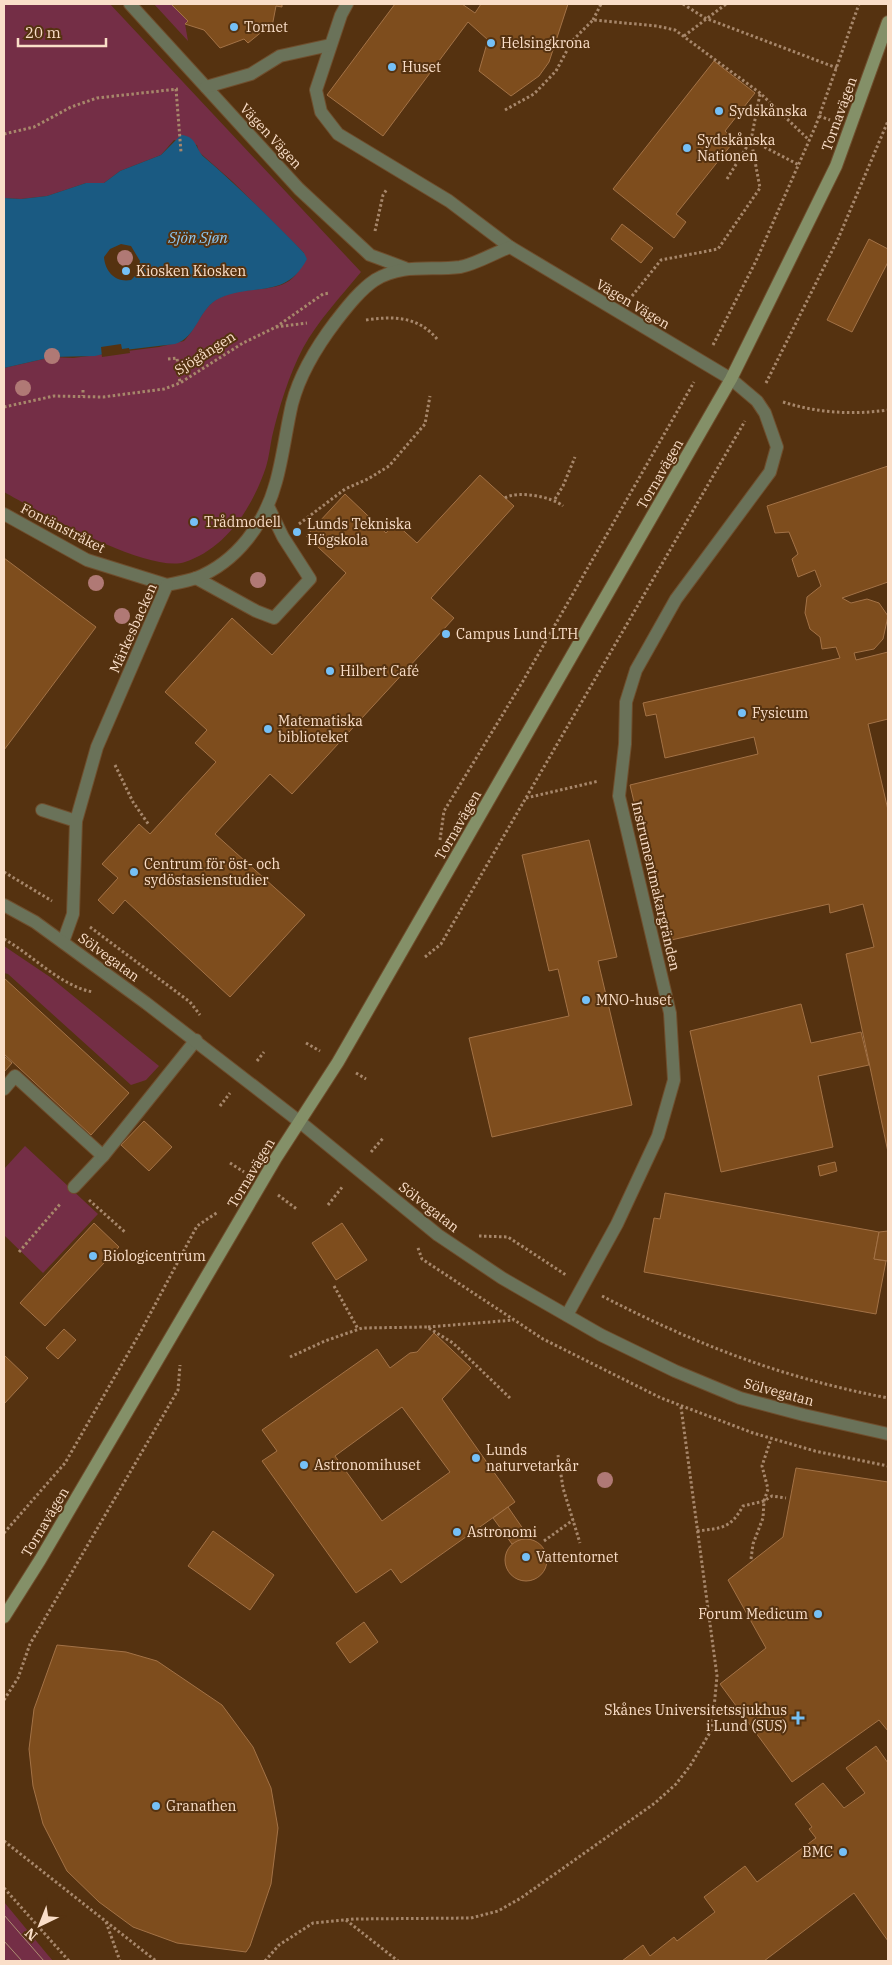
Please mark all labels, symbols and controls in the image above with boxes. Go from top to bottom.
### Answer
scale bar [18,15,105,47]
place label: Tornet [244,18,288,36]
marker: Tornet [228,21,240,33]
text: 20 m [25,23,61,42]
place label: Helsingkrona [501,34,591,52]
marker: Helsingkrona [485,37,497,49]
place label: Huset [402,58,441,76]
marker: Huset [386,61,398,73]
street label: Tornavägen [817,74,861,154]
street label: Vägen Vägen [236,99,306,173]
place label: Sydskånska [729,102,808,120]
marker: Sydskånska [713,105,725,117]
place label: Sydskånska Nationen [697,131,776,165]
marker: Sydskånska Nationen [681,142,693,154]
water label: Sjön Sjøn [167,228,228,247]
place label: Kiosken Kiosken [136,262,246,280]
marker: Kiosken Kiosken [120,265,132,277]
street label: Vägen Vägen [593,275,673,333]
street label: Sjögången [171,327,239,379]
street label: Tornavägen [633,436,687,512]
street label: Fontänstråket [18,499,108,557]
place label: Trådmodell [204,513,281,531]
place label: Lunds Tekniska Högskola [307,515,412,549]
marker: Trådmodell [188,516,200,528]
marker: Lunds Tekniska Högskola [291,526,303,538]
street label: Märkesbacken [105,580,161,676]
place label: Campus Lund LTH [456,625,578,643]
marker: Campus Lund LTH [440,628,452,640]
place label: Hilbert Café [340,662,419,680]
marker: Hilbert Café [324,665,336,677]
place label: Fysicum [752,704,808,722]
marker: Fysicum [736,707,748,719]
place label: Matematiska biblioteket [278,712,363,746]
marker: Matematiska biblioteket [262,723,274,735]
street label: Tornavägen [431,787,485,863]
street label: Instrumentmakargränden [628,799,684,973]
place label: Centrum för öst- och sydöstasienstudier [144,855,280,889]
marker: Centrum för öst- och sydöstasienstudier [128,866,140,878]
street label: Sölvegatan [75,929,143,985]
place label: MNO-huset [596,991,672,1009]
marker: MNO-huset [580,994,592,1006]
street label: Tornavägen [223,1135,279,1211]
street label: Sölvegatan [395,1178,463,1236]
place label: Biologicentrum [103,1247,206,1265]
marker: Biologicentrum [87,1250,99,1262]
street label: Sölvegatan [742,1374,816,1410]
place label: Lunds naturvetarkår [486,1441,579,1475]
marker: Lunds naturvetarkår [470,1452,482,1464]
place label: Astronomihuset [314,1456,421,1474]
marker: Astronomihuset [298,1459,310,1471]
street label: Tornavägen [17,1484,73,1560]
place label: Astronomi [467,1523,537,1541]
marker: Astronomi [451,1526,463,1538]
place label: Vattentornet [536,1548,619,1566]
marker: Vattentornet [520,1551,532,1563]
place label: Forum Medicum [698,1605,808,1623]
marker: Forum Medicum [812,1608,824,1620]
place label: Skånes Universitetssjukhus i Lund (SUS) [604,1701,787,1735]
marker: Skånes Universitetssjukhus i Lund (SUS) [791,1711,805,1725]
place label: Granathen [166,1797,237,1815]
marker: Granathen [150,1800,162,1812]
place label: BMC [802,1843,833,1861]
marker: BMC [837,1846,849,1858]
north arrow [15,1900,65,1950]
text: N [21,1924,41,1945]

